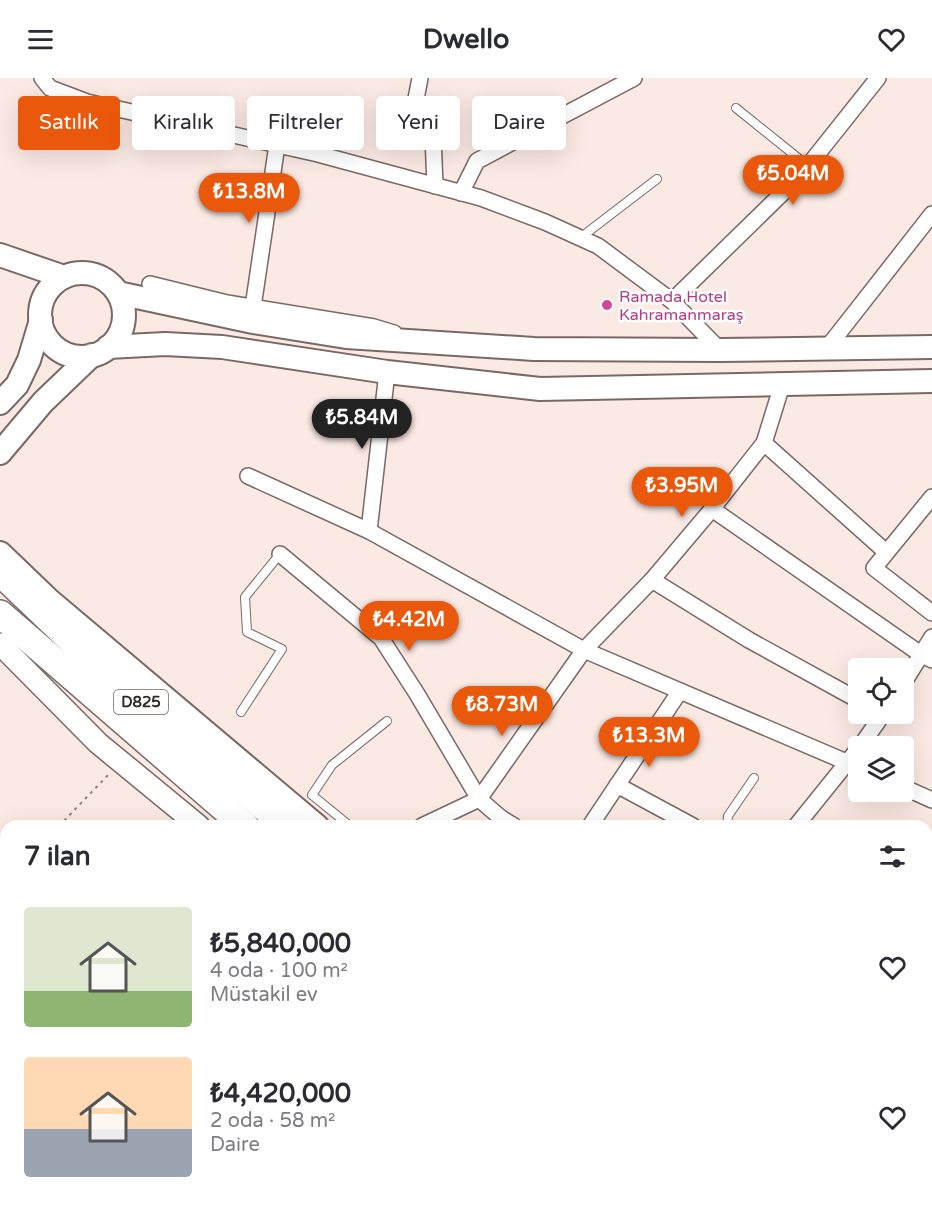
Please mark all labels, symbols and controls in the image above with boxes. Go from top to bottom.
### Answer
icon: menu [24,23,57,56]
text: Dwello [423,23,509,56]
icon: heart [875,23,908,56]
chip: Satılık [18,96,120,150]
chip: Kiralık [132,96,235,150]
chip: Filtreler [247,96,364,150]
chip: Yeni [376,96,460,150]
chip: Daire [472,96,566,150]
pin: ₺5.04M [744,155,842,206]
text: ₺5.04M [757,162,829,186]
pin: ₺13.8M [200,173,298,224]
text: ₺13.8M [213,180,285,204]
place label: Ramada Hotel Kahramanmaraş [619,287,743,325]
marker: Ramada Hotel Kahramanmaraş [600,298,614,312]
pin: ₺5.84M [313,399,411,450]
text: ₺5.84M [326,406,398,430]
pin: ₺3.95M [633,467,731,518]
text: ₺3.95M [646,474,718,498]
pin: ₺4.42M [360,601,458,652]
text: ₺4.42M [373,608,445,632]
map controls [848,658,914,802]
button: locate [848,658,914,724]
pin: ₺8.73M [453,686,551,737]
road number: D825 [114,690,168,714]
text: ₺8.73M [466,693,538,717]
pin: ₺13.3M [600,717,698,768]
text: ₺13.3M [613,724,685,748]
button: layers [848,736,914,802]
icon: filters [876,840,909,873]
text: 7 ilan [24,841,90,872]
text: ₺5,840,000 [210,928,351,959]
icon: home [72,931,144,1003]
icon: heart [876,951,909,984]
text: 4 oda · 100 m² [210,959,348,983]
text: Müstakil ev [210,983,318,1007]
text: ₺4,420,000 [210,1078,351,1109]
icon: home [72,1081,144,1153]
icon: heart [876,1101,909,1134]
text: 2 oda · 58 m² [210,1109,335,1133]
text: Daire [210,1133,260,1157]

